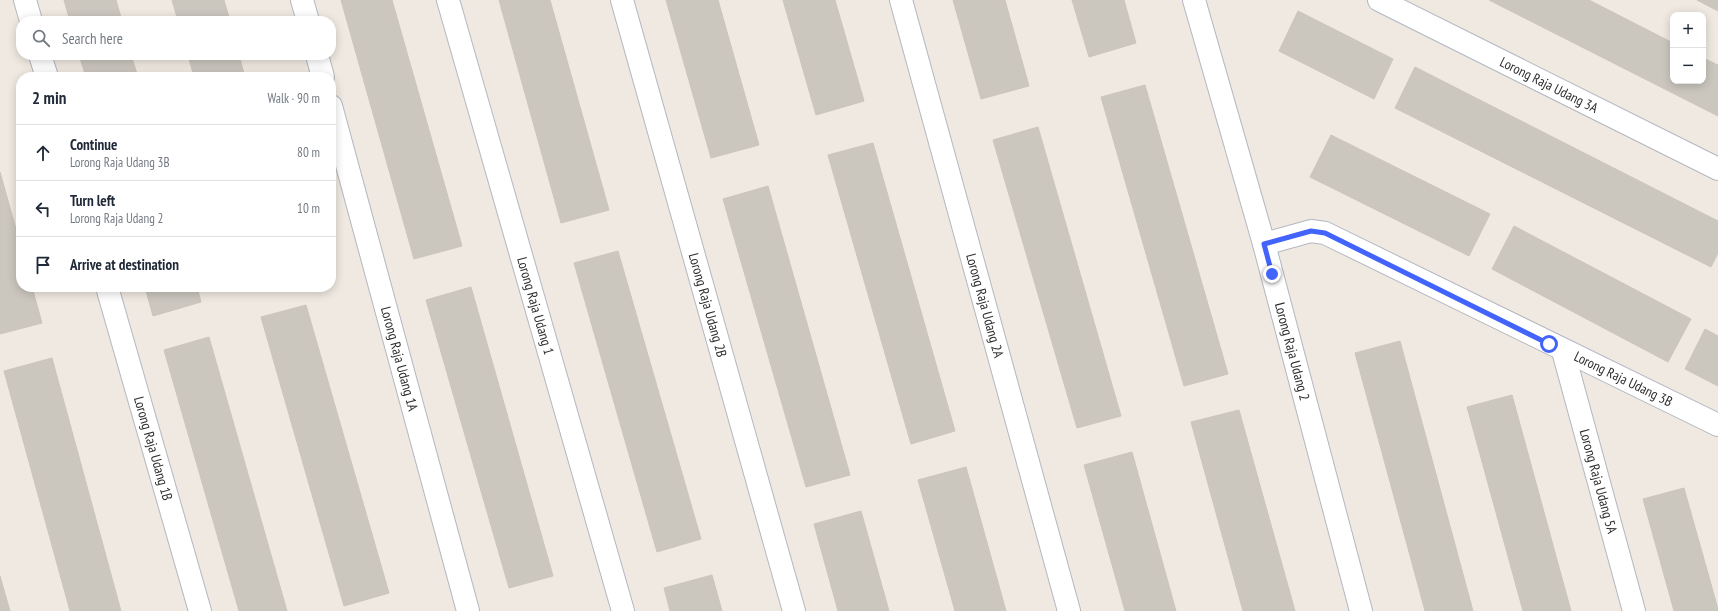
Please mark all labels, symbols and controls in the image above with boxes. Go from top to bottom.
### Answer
map controls [1670,12,1706,84]
button: + [1670,12,1706,48]
search box [16,16,336,60]
icon: search [30,27,52,49]
text: Search here [62,29,123,48]
button: − [1670,48,1706,84]
street label: Lorong Raja Udang 3A [1497,53,1601,117]
text: 2 min [32,87,66,109]
text: Walk · 90 m [268,90,320,107]
text: Continue [70,135,117,154]
icon: ahead [32,142,54,164]
text: 80 m [297,144,320,161]
text: Lorong Raja Udang 3B [70,154,170,171]
text: Turn left [70,191,115,210]
icon: left [32,198,54,220]
text: 10 m [297,200,320,217]
text: Lorong Raja Udang 2 [70,210,163,227]
street label: Lorong Raja Udang 2B [685,251,731,359]
street label: Lorong Raja Udang 2A [962,251,1008,360]
icon: arrive [32,254,54,276]
text: Arrive at destination [70,255,179,274]
street label: Lorong Raja Udang 1 [513,255,558,357]
route end [1263,265,1281,283]
street label: Lorong Raja Udang 2 [1271,300,1314,402]
street label: Lorong Raja Udang 1A [377,305,422,413]
route start [1540,335,1558,353]
street label: Lorong Raja Udang 3B [1571,347,1676,410]
street label: Lorong Raja Udang 1B [130,394,177,503]
street label: Lorong Raja Udang 5A [1576,427,1621,536]

